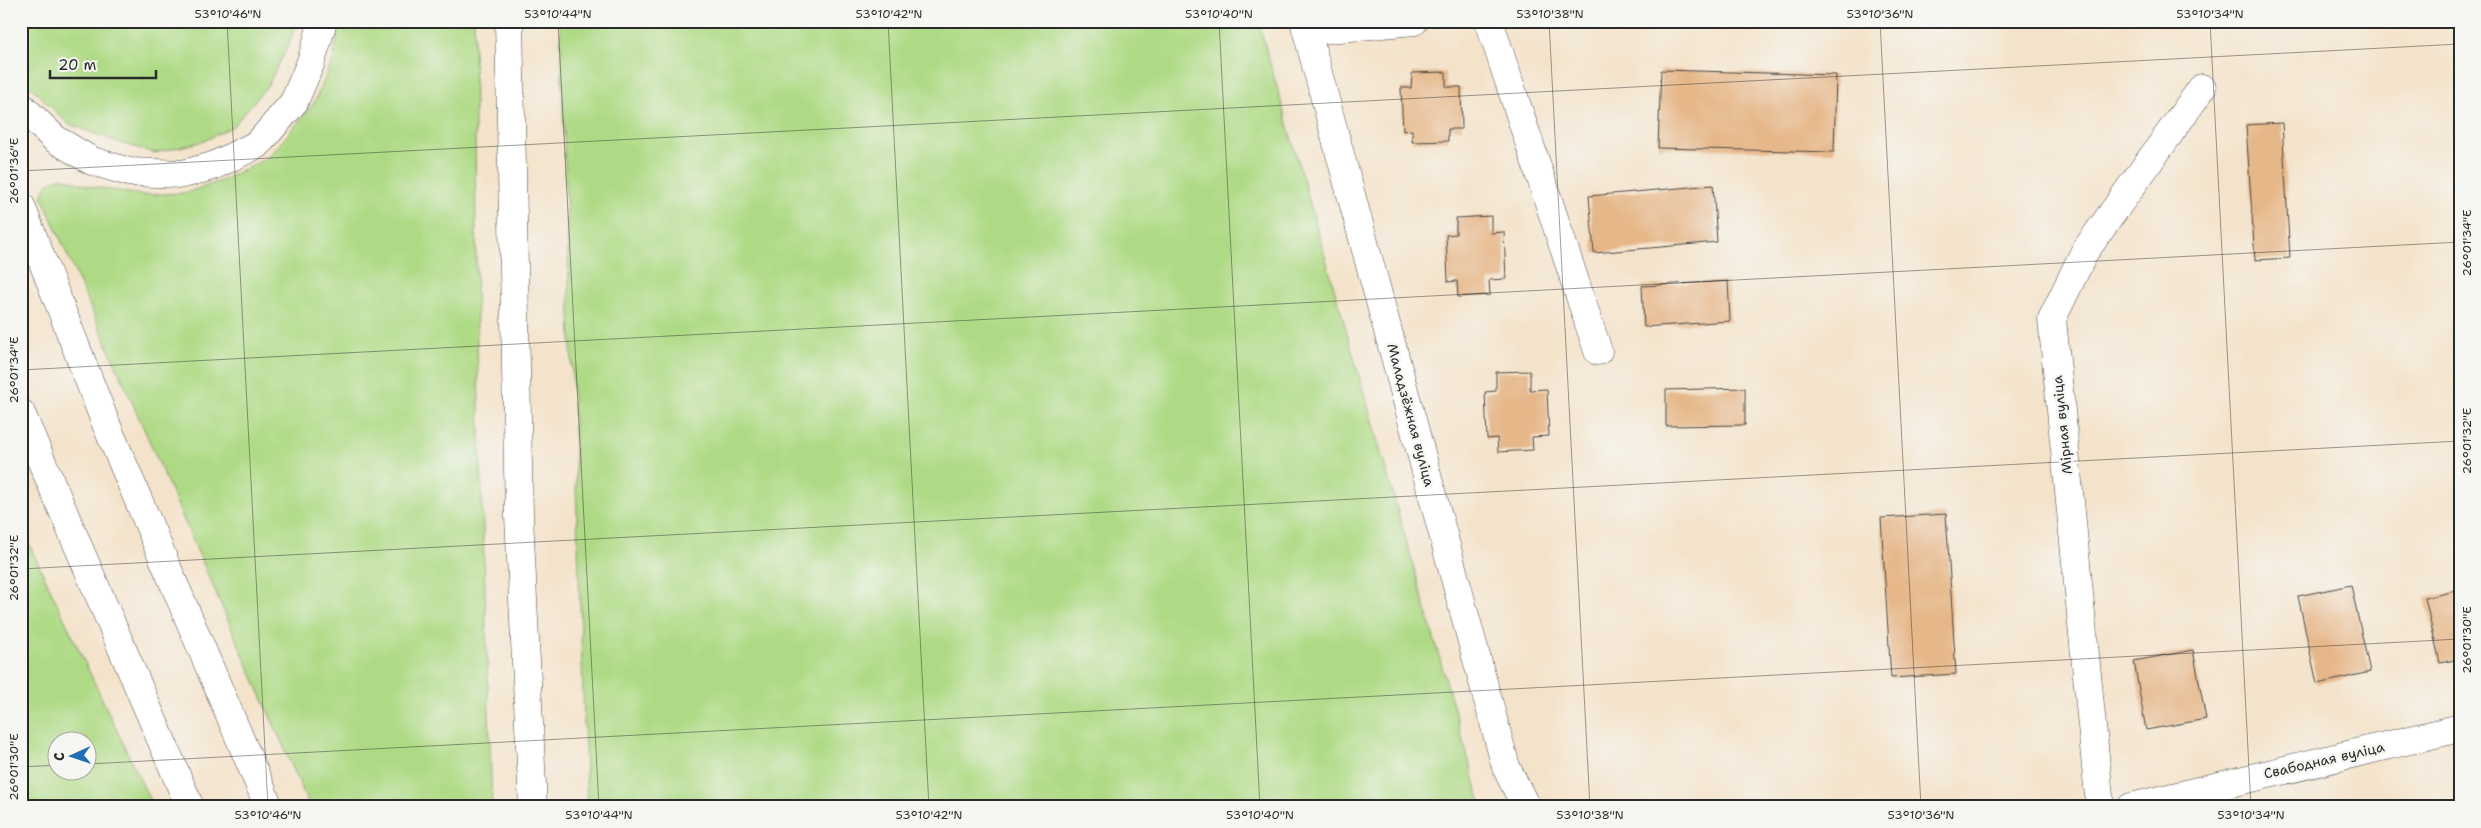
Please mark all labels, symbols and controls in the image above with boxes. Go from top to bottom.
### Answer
text: 53°10'46"N [195,6,261,22]
text: 53°10'44"N [524,6,592,22]
text: 53°10'42"N [856,6,922,22]
text: 53°10'40"N [1185,6,1253,22]
text: 53°10'38"N [1516,6,1584,22]
text: 53°10'36"N [1846,6,1914,22]
text: 53°10'34"N [2176,6,2244,22]
scale bar [50,48,156,80]
text: 20 m [58,55,97,75]
text: 26°01'36"E [6,138,22,204]
text: 26°01'34"E [2459,210,2475,276]
text: 26°01'34"E [6,337,22,403]
street label: Маладзёжная вуліца [1383,341,1439,489]
street label: Мірная вуліца [2048,374,2076,475]
text: 26°01'32"E [2459,408,2475,474]
text: 26°01'32"E [6,535,22,601]
text: 26°01'30"E [2459,606,2475,674]
north arrow [48,730,98,780]
text: 26°01'30"E [6,733,22,801]
street label: Свабодная вуліца [2262,737,2386,783]
text: С [50,752,68,761]
text: 53°10'46"N [235,807,301,823]
text: 53°10'44"N [565,807,633,823]
text: 53°10'42"N [896,807,962,823]
text: 53°10'40"N [1226,807,1294,823]
text: 53°10'38"N [1556,807,1624,823]
text: 53°10'36"N [1887,807,1955,823]
text: 53°10'34"N [2217,807,2285,823]

